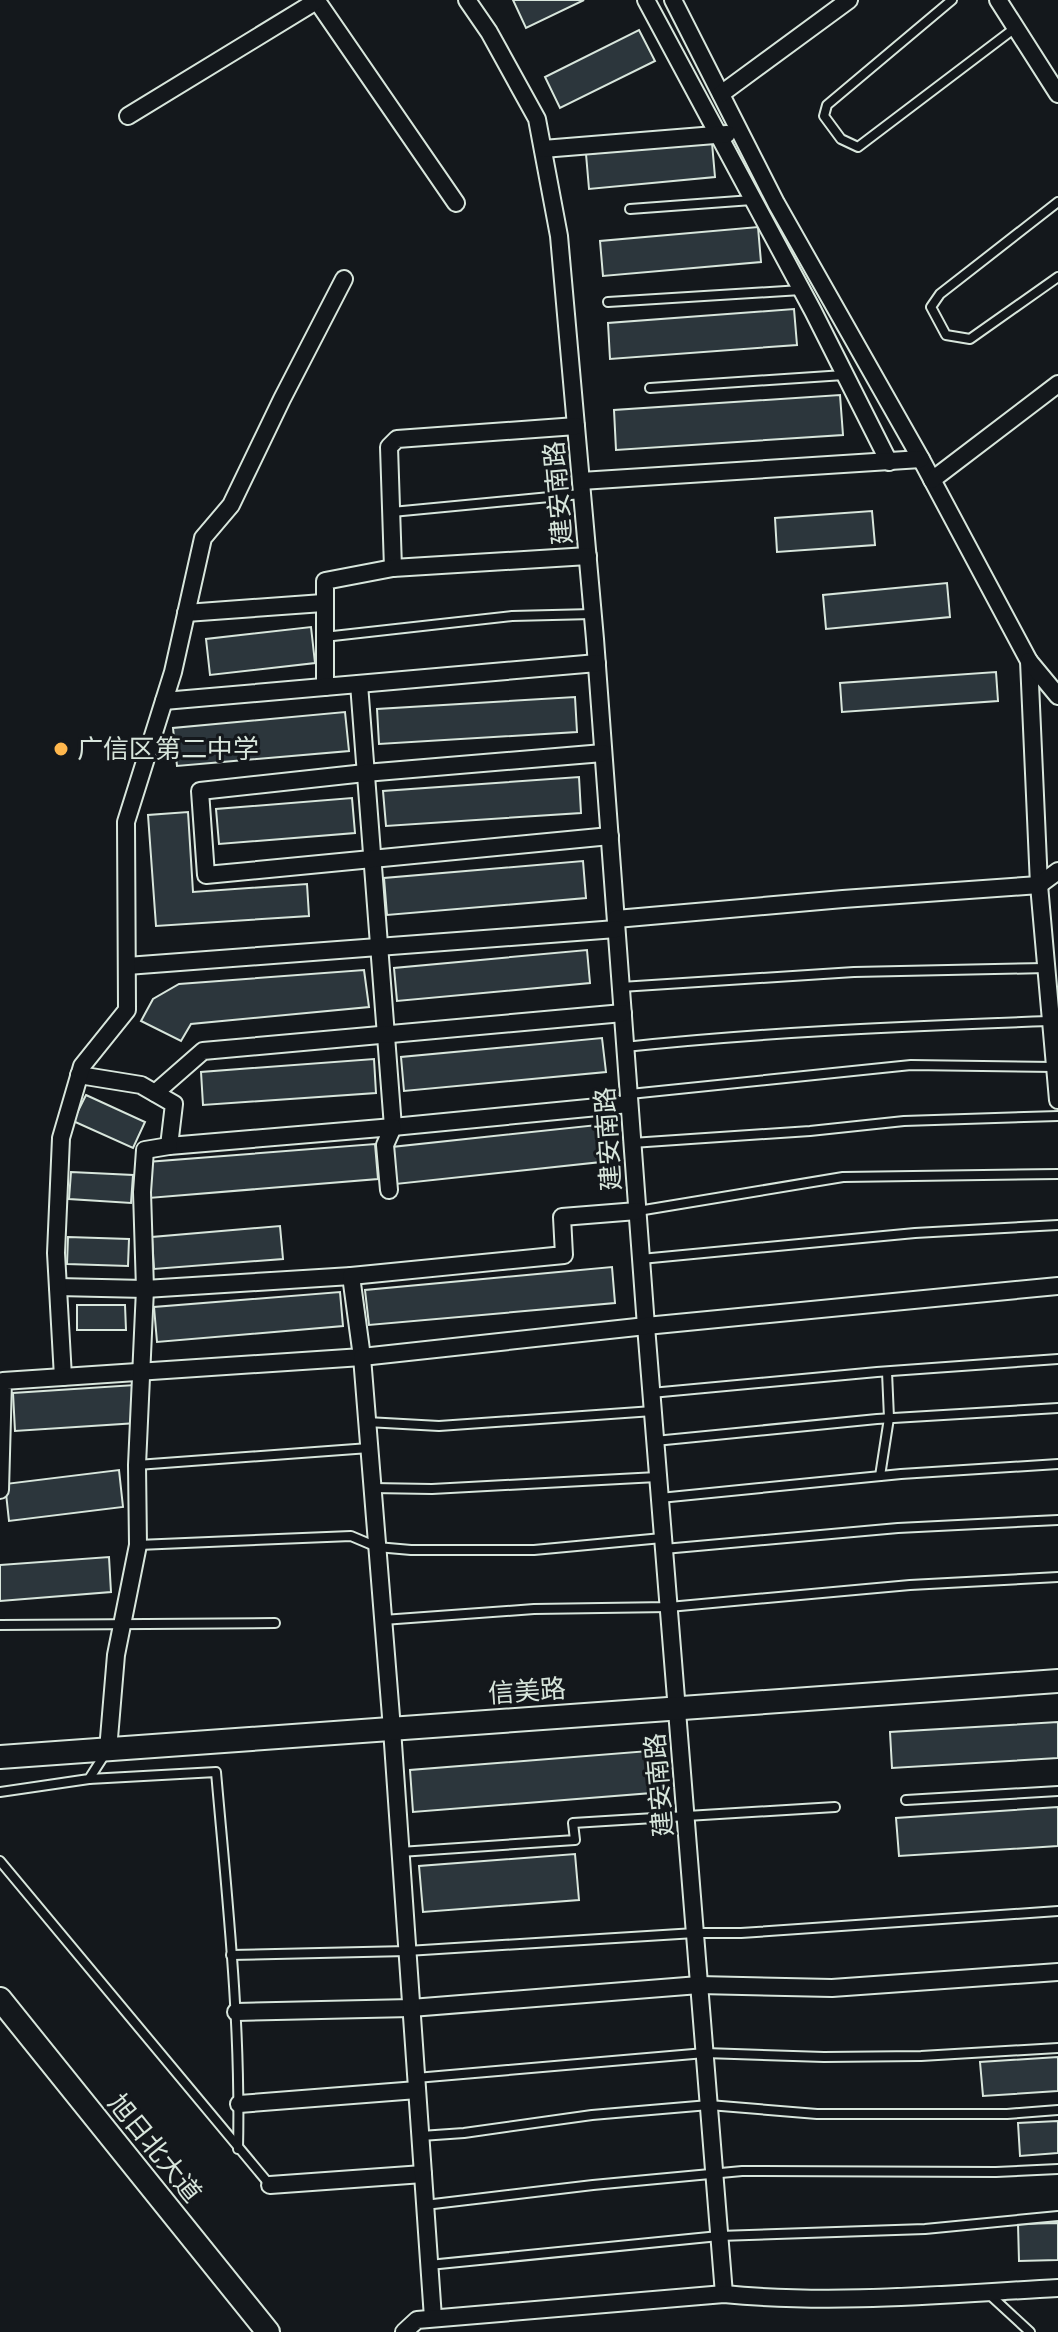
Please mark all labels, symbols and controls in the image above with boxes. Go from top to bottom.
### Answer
street label: 建安南路 [537,440,579,546]
place label: 广信区第二中学 [77,732,259,766]
marker: 广信区第二中学 [52,740,70,758]
street label: 建安南路 [587,1086,629,1192]
street label: 信美路 [487,1671,567,1711]
street label: 建安南路 [638,1732,680,1838]
street label: 旭日北大道 [101,2087,209,2209]

